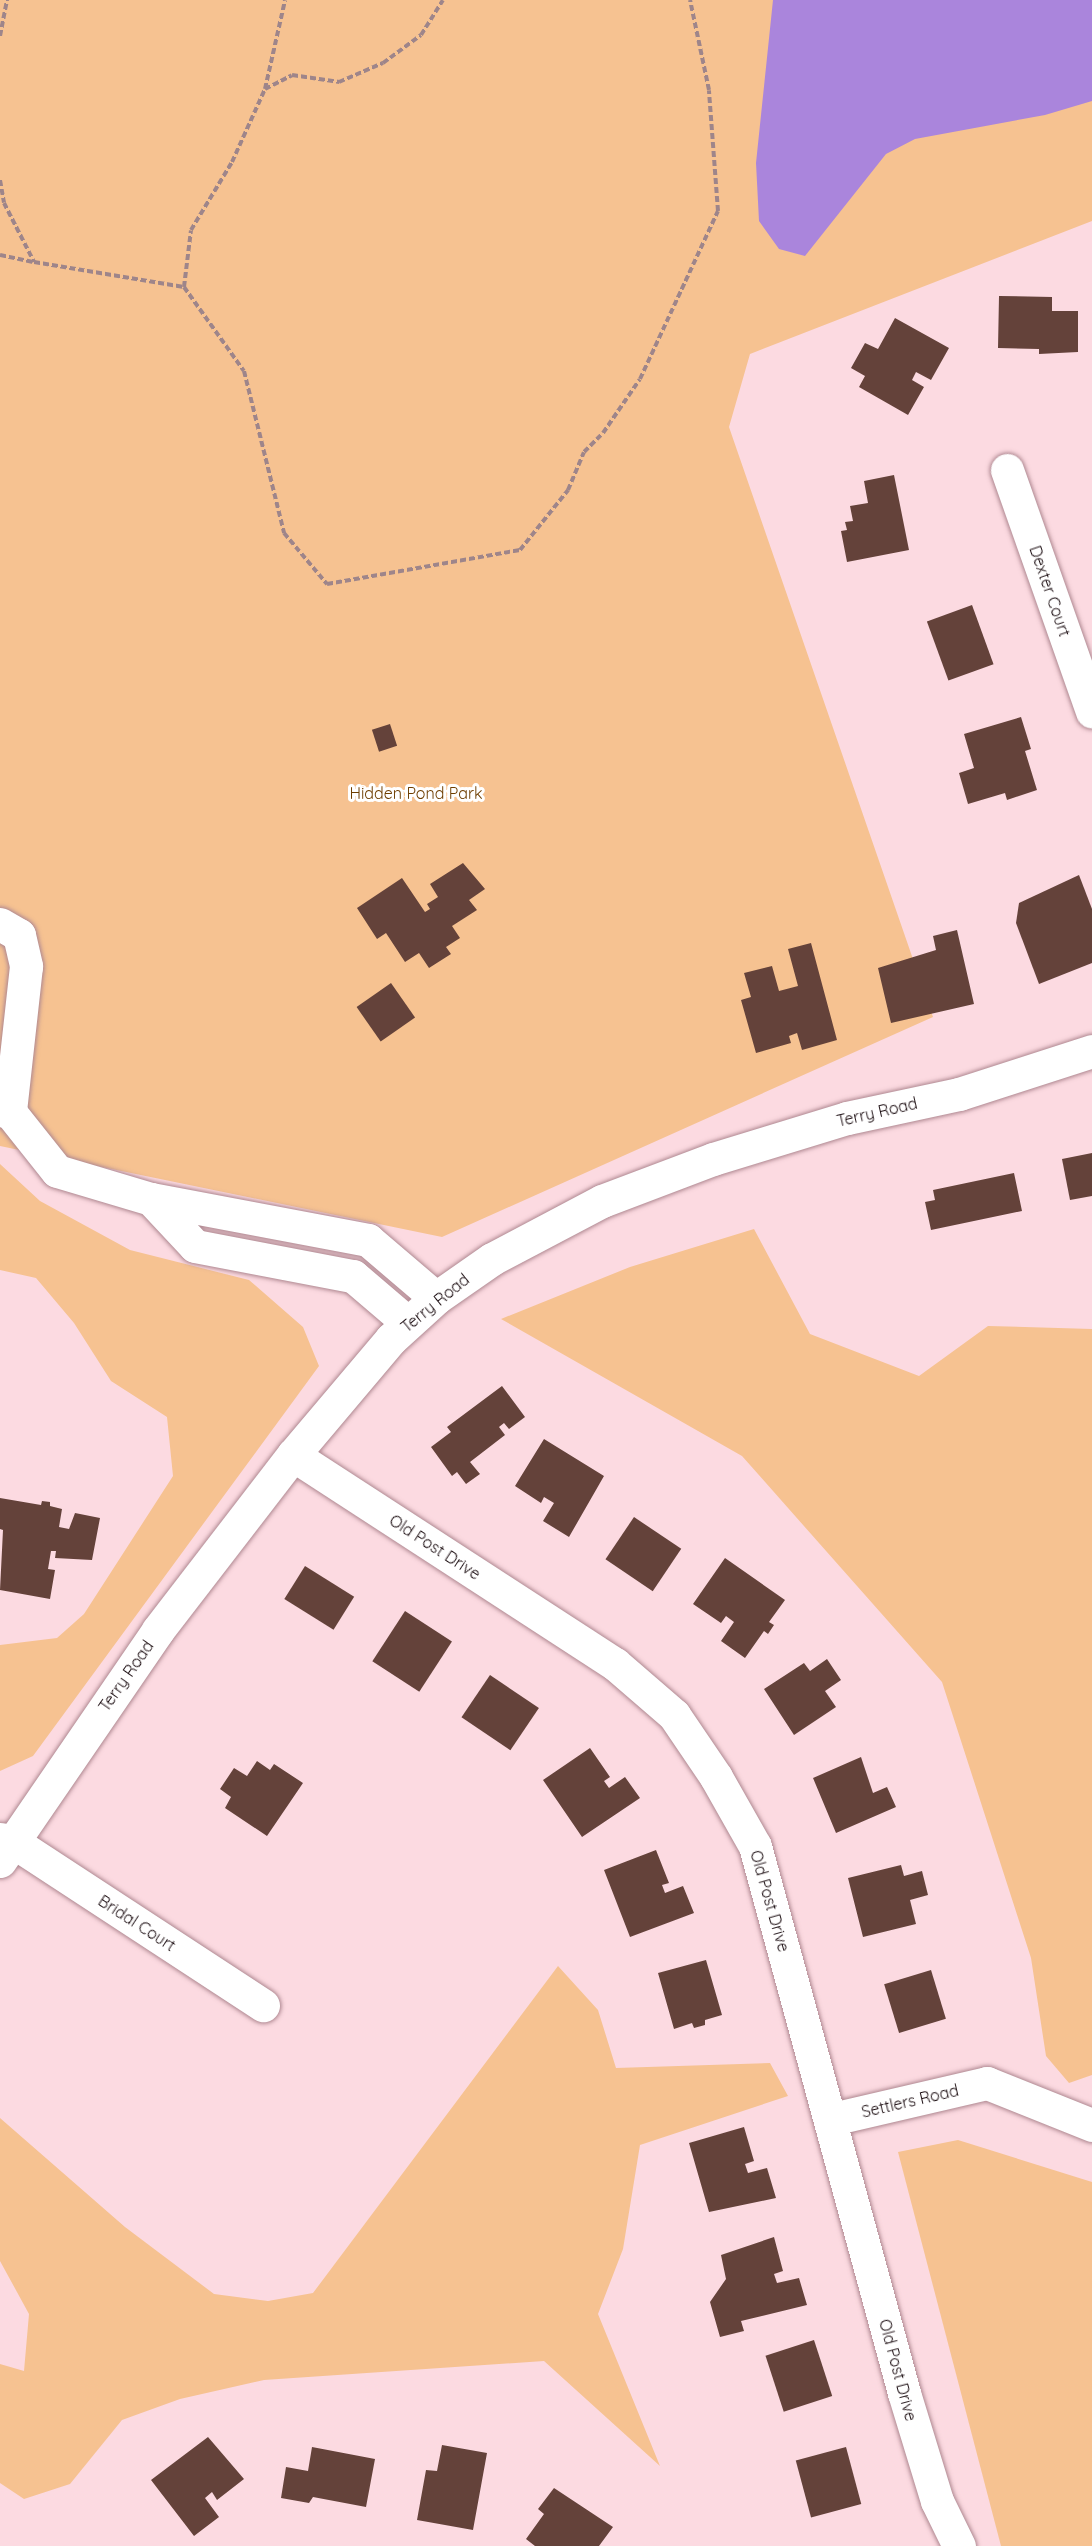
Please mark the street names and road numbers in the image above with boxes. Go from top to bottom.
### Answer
street label: Dexter Court [1025,543,1075,639]
street label: Terry Road [835,1093,919,1131]
street label: Terry Road [397,1270,473,1336]
street label: Old Post Drive [386,1510,484,1584]
street label: Terry Road [95,1637,157,1715]
street label: Old Post Drive [746,1848,794,1954]
street label: Bridal Court [95,1891,179,1955]
street label: Settlers Road [860,2080,960,2122]
street label: Old Post Drive [875,2317,921,2423]

